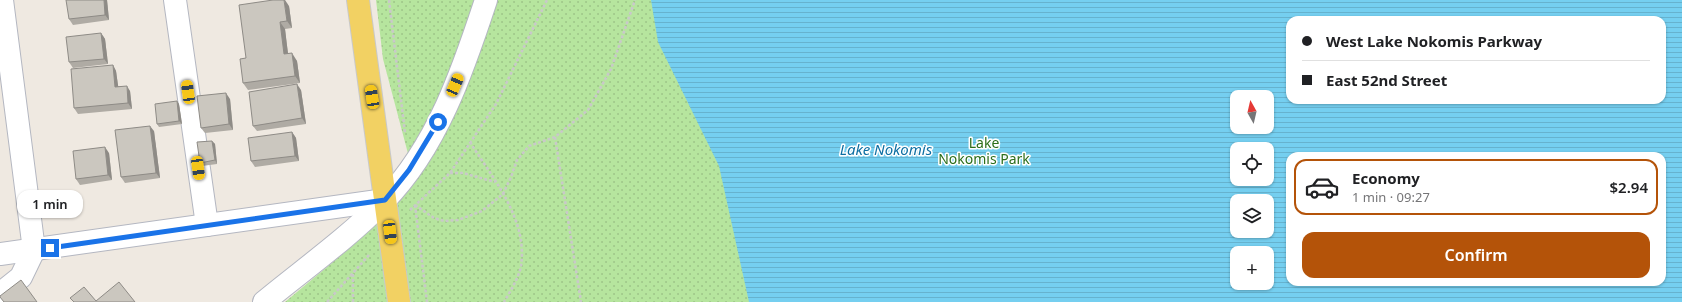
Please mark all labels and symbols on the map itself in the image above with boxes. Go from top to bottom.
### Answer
car [445,72,465,98]
car [180,79,196,105]
car [364,84,380,110]
north arrow [1230,90,1274,134]
route start [429,113,447,131]
park label: Lake Nokomis Park [938,133,1030,168]
water label: Lake Nokomis [840,139,933,159]
car [190,155,206,181]
callout: 1 min [17,190,83,218]
car [383,219,397,245]
route end [41,239,59,257]

